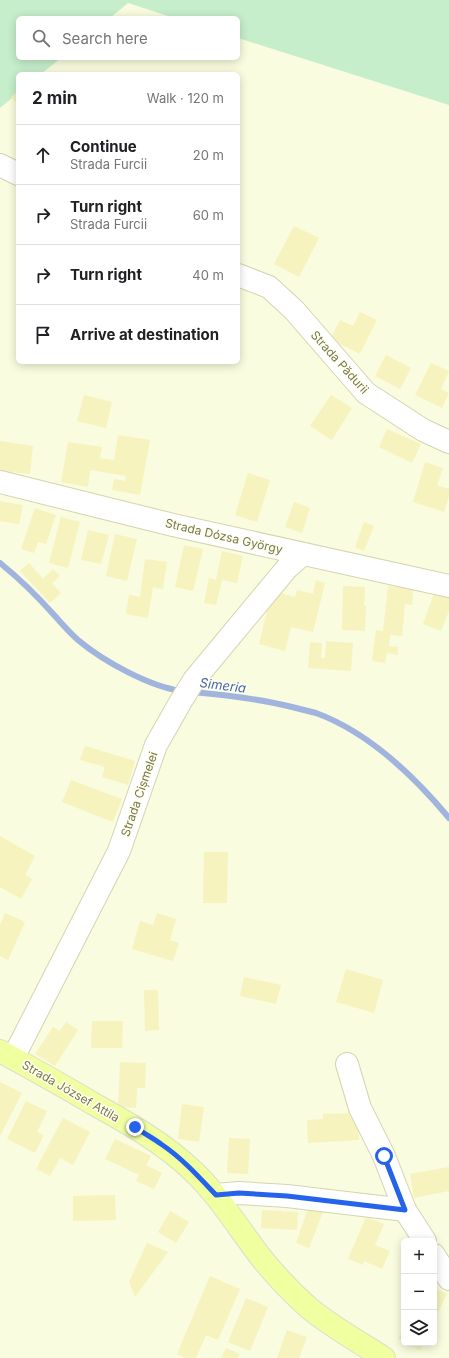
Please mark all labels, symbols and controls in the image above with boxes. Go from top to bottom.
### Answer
search box [16,16,240,60]
icon: search [30,27,52,49]
text: Search here [62,29,148,48]
text: 2 min [32,88,77,108]
text: Walk · 120 m [147,90,224,106]
text: Continue [70,137,137,156]
icon: ahead [32,144,54,166]
text: 20 m [193,147,224,163]
text: Strada Furcii [70,156,147,172]
text: Turn right [70,197,142,216]
icon: right [32,204,54,226]
text: 60 m [193,207,224,223]
text: Strada Furcii [70,216,147,232]
icon: right [32,264,54,286]
text: Turn right [70,265,142,284]
text: 40 m [192,267,224,283]
icon: arrive [32,324,54,346]
text: Arrive at destination [70,325,219,344]
street label: Strada Pădurii [308,327,372,397]
street label: Strada Dózsa György [164,515,284,557]
water label: Simeria [199,674,247,696]
street label: Strada Cișmelei [117,750,161,838]
street label: Strada József Attila [20,1057,122,1125]
route end [126,1118,144,1136]
route start [375,1147,393,1165]
map controls [401,1238,437,1346]
button: + [401,1238,437,1274]
button: − [401,1274,437,1310]
button: layers [401,1310,437,1346]

